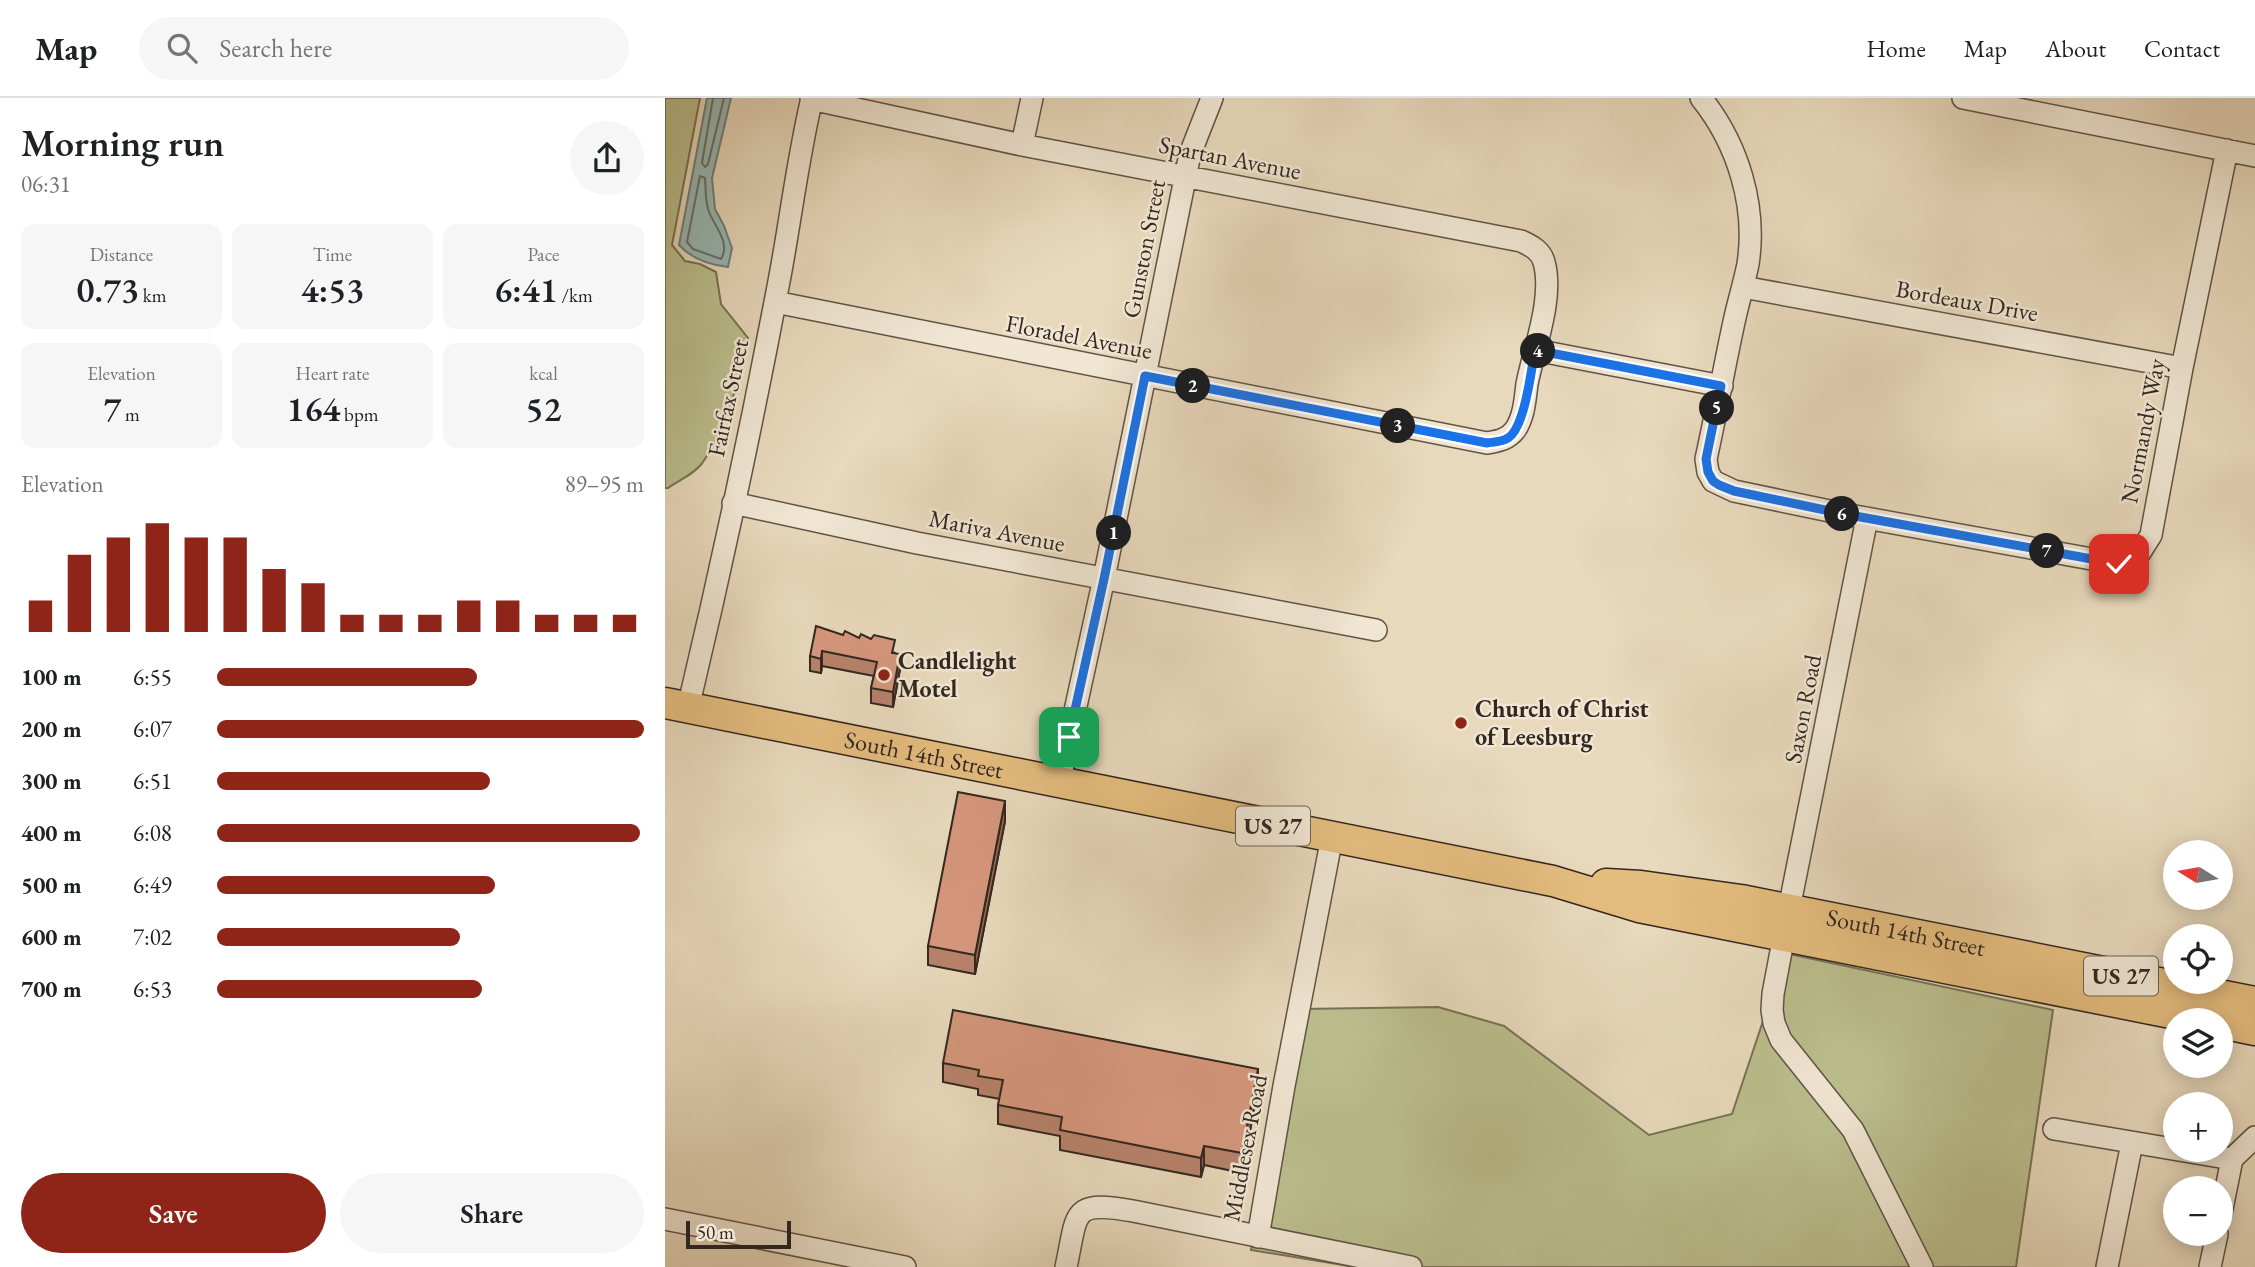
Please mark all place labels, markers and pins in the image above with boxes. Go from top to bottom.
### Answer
pin: 4 [1521,334,1555,368]
pin: 2 [1175,368,1211,404]
pin: 5 [1699,390,1735,426]
pin: 3 [1381,408,1415,444]
pin: 6 [1825,496,1859,532]
pin: 1 [1097,516,1131,550]
pin: 7 [2029,533,2065,568]
pin [2089,534,2149,594]
place label: Candlelight Motel [898,645,1017,704]
marker: Candlelight Motel [876,667,892,683]
place label: Church of Christ of Leesburg [1475,693,1649,753]
pin [1039,707,1099,767]
marker: Church of Christ of Leesburg [1453,715,1469,731]

